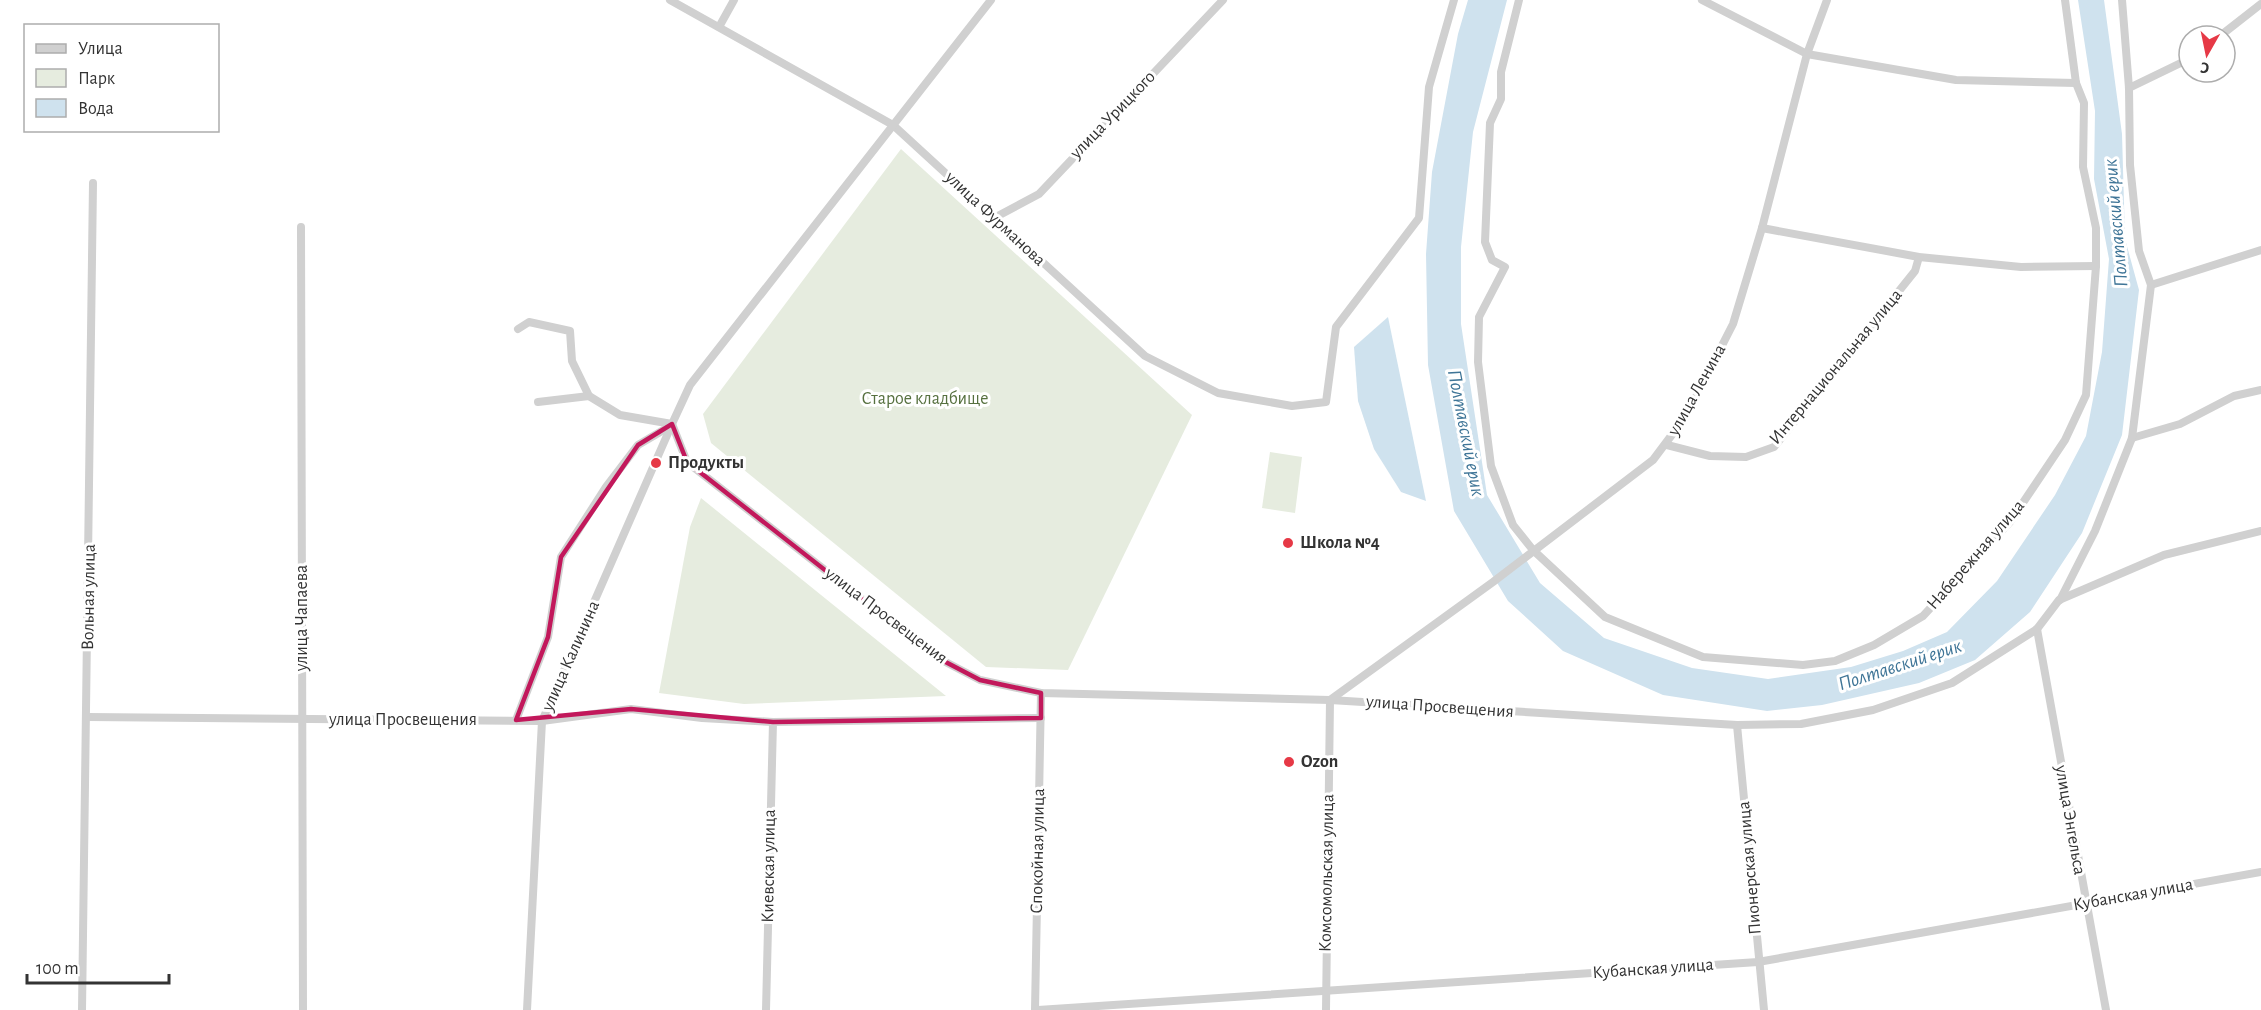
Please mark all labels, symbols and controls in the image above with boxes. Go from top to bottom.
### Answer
legend [24,24,219,132]
north arrow [2177,24,2237,84]
text: Улица [78,40,123,58]
text: С [2199,59,2210,76]
street label: улица Урицкого [1066,68,1159,163]
text: Парк [78,70,116,88]
text: Вода [78,100,114,118]
water label: Полтавский ерик [2100,157,2132,288]
street label: улица Фурманова [941,167,1049,270]
street label: Интернациональная улица [1766,286,1906,448]
street label: улица Ленина [1664,341,1729,439]
water label: Полтавский ерик [1444,368,1488,499]
park label: Старое кладбище [862,389,988,408]
place label: Продукты [668,454,744,472]
marker: Продукты [649,456,663,470]
street label: Набережная улица [1923,496,2028,613]
place label: Школа №4 [1300,534,1380,552]
marker: Школа №4 [1281,536,1295,550]
street label: Вольная улица [79,544,99,650]
street label: улица Просвещения [821,564,951,668]
street label: улица Чапаева [293,565,311,672]
street label: улица Калинина [538,598,603,715]
water label: Полтавский ерик [1836,635,1965,694]
street label: улица Просвещения [1365,693,1514,721]
street label: улица Просвещения [328,711,477,729]
place label: Ozon [1301,753,1338,771]
marker: Ozon [1282,755,1296,769]
street label: улица Энгельса [2051,763,2089,876]
street label: Спокойная улица [1028,788,1048,914]
street label: Комсомольская улица [1317,794,1337,952]
street label: Пионерская улица [1735,800,1765,936]
street label: Киевская улица [759,809,779,923]
street label: Кубанская улица [2071,875,2194,914]
scale bar [27,947,170,985]
street label: Кубанская улица [1592,955,1714,982]
text: 100 m [36,960,79,978]

